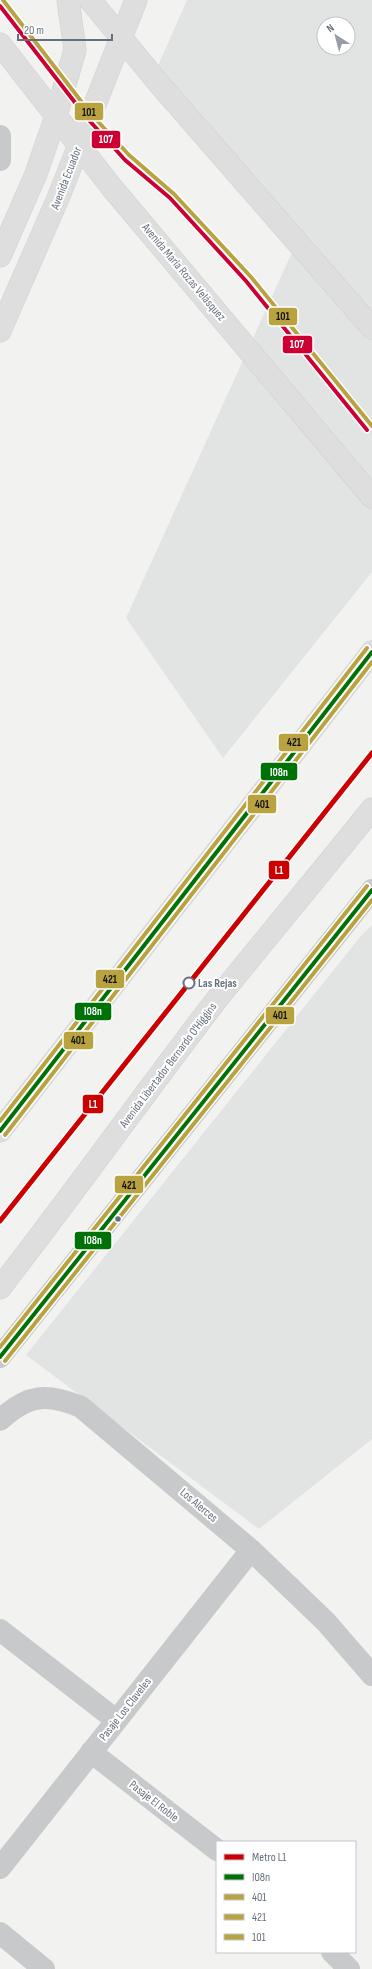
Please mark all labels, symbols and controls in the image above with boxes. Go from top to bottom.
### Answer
scale bar [18,16,112,42]
north arrow [316,16,356,56]
text: N [324,21,337,35]
text: 20 m [24,23,44,38]
line badge: 101 [74,102,104,121]
text: 101 [82,106,97,119]
line badge: 107 [91,130,121,149]
text: 107 [99,133,113,146]
street label: Avenida Ecuador [47,144,85,213]
street label: Avenida María Rozas Velásquez [138,220,229,325]
line badge: 101 [268,307,298,326]
text: 101 [276,310,291,323]
line badge: 107 [282,335,313,354]
text: 107 [290,338,304,351]
line badge: 421 [278,733,309,752]
text: 421 [287,736,302,749]
line badge: I08n [260,762,298,781]
text: I08n [270,766,288,779]
line badge: 401 [247,794,277,814]
text: 401 [255,798,270,811]
line badge: L1 [268,860,290,880]
text: L1 [275,864,284,877]
line badge: 421 [95,969,125,989]
text: 421 [103,973,118,986]
marker: Las Rejas [182,976,196,990]
place label: Las Rejas [198,976,237,991]
street label: Avenida Libertador Bernardo O'Higgins [116,1000,220,1132]
line badge: I08n [74,1002,112,1021]
text: I08n [84,1005,102,1018]
line badge: 401 [265,1006,295,1025]
text: 401 [273,1009,288,1022]
line badge: 401 [63,1031,94,1050]
text: 401 [71,1034,86,1047]
line badge: L1 [82,1094,104,1114]
text: L1 [89,1098,98,1111]
line badge: 421 [114,1175,144,1194]
text: 421 [122,1179,137,1192]
unlabelled marker [113,1214,123,1224]
line badge: I08n [74,1231,112,1250]
text: I08n [84,1234,102,1247]
street label: Los Alerces [177,1485,221,1526]
street label: Pasaje Los Claveles [96,1675,155,1744]
street label: Pasaje El Roble [126,1777,182,1826]
legend [216,1841,356,1953]
text: Metro L1 [252,1850,287,1865]
text: I08n [252,1870,270,1885]
text: 401 [252,1890,267,1905]
text: 421 [252,1910,267,1925]
text: 101 [252,1930,267,1945]

